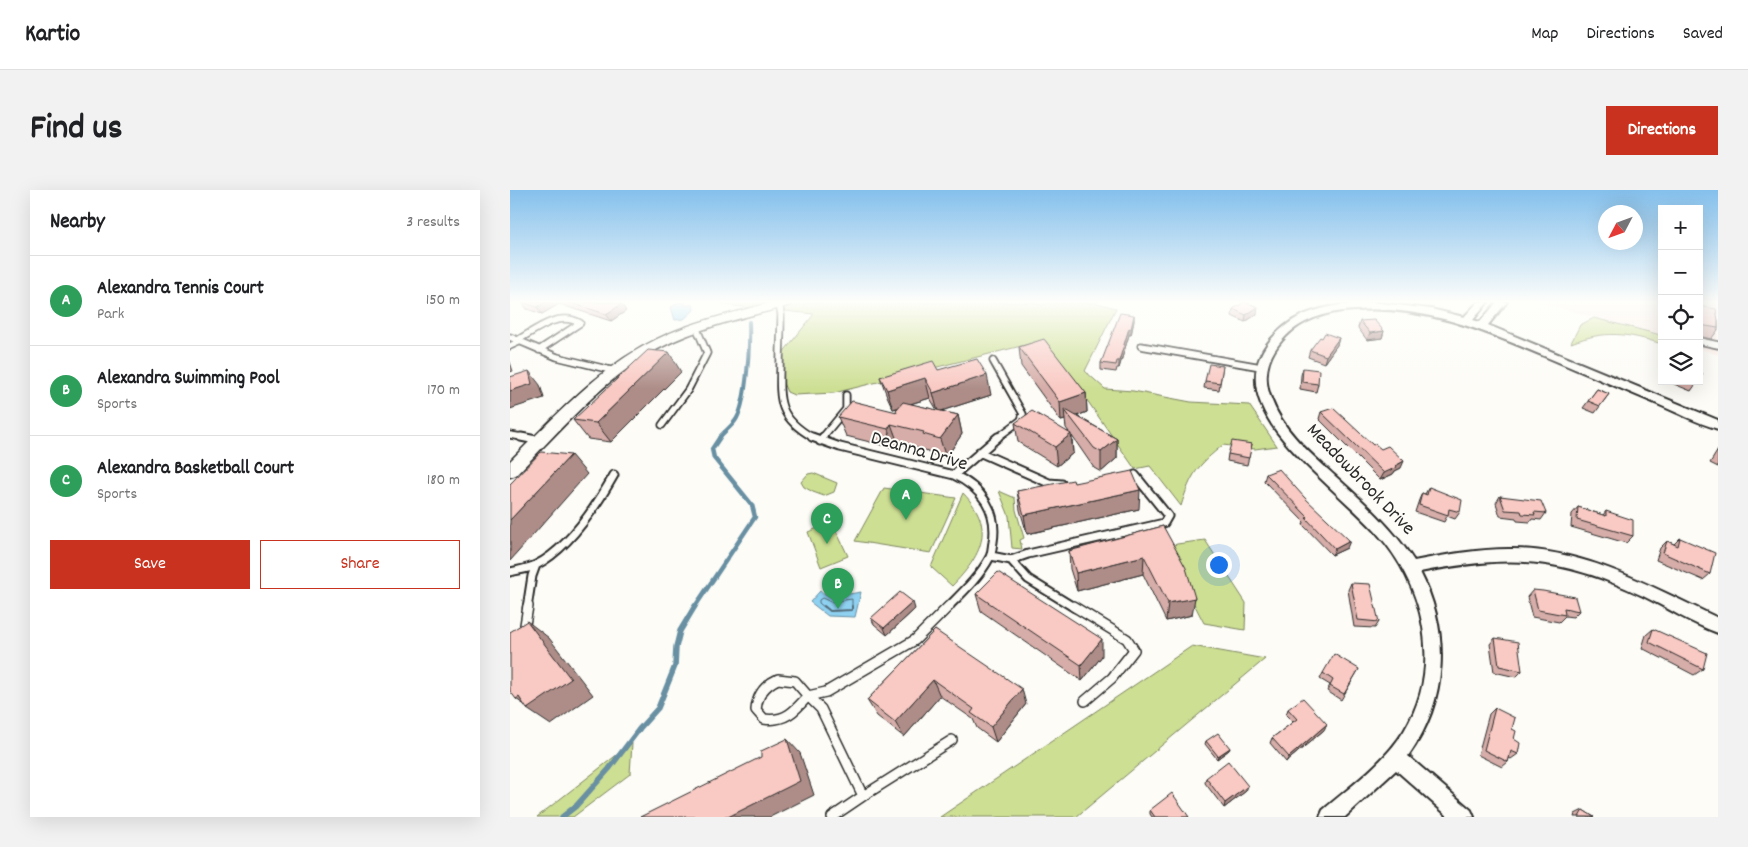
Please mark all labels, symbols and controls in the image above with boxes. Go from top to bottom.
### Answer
text: Kartio [25,18,80,52]
text: Map [1531,22,1558,47]
text: Directions [1586,22,1655,47]
text: Saved [1683,22,1723,47]
text: Find us [30,105,122,155]
button: Directions [1606,106,1718,155]
north arrow [1598,205,1643,250]
map controls [1658,205,1703,385]
button: + [1658,205,1703,250]
text: Nearby [50,208,105,238]
text: 3 results [406,211,460,234]
button: − [1658,250,1703,295]
text: Alexandra Tennis Court [97,276,264,303]
text: A [62,289,70,312]
text: 150 m [426,289,460,312]
button: locate [1658,295,1703,340]
text: Park [97,303,124,326]
button: layers [1658,340,1703,385]
text: Alexandra Swimming Pool [97,366,279,393]
text: B [62,379,70,402]
text: 170 m [427,379,460,402]
text: Sports [97,393,137,416]
street label: Meadowbrook Drive [1299,418,1421,542]
street label: Deanna Drive [867,425,971,479]
text: Alexandra Basketball Court [97,456,294,483]
text: C [62,469,70,492]
text: 180 m [427,469,460,492]
pin: A [890,479,922,520]
text: Sports [97,483,137,506]
pin: C [811,503,843,544]
button: Save [50,540,250,589]
button: Share [260,540,460,589]
your location [1206,552,1232,578]
pin: B [822,568,854,609]

